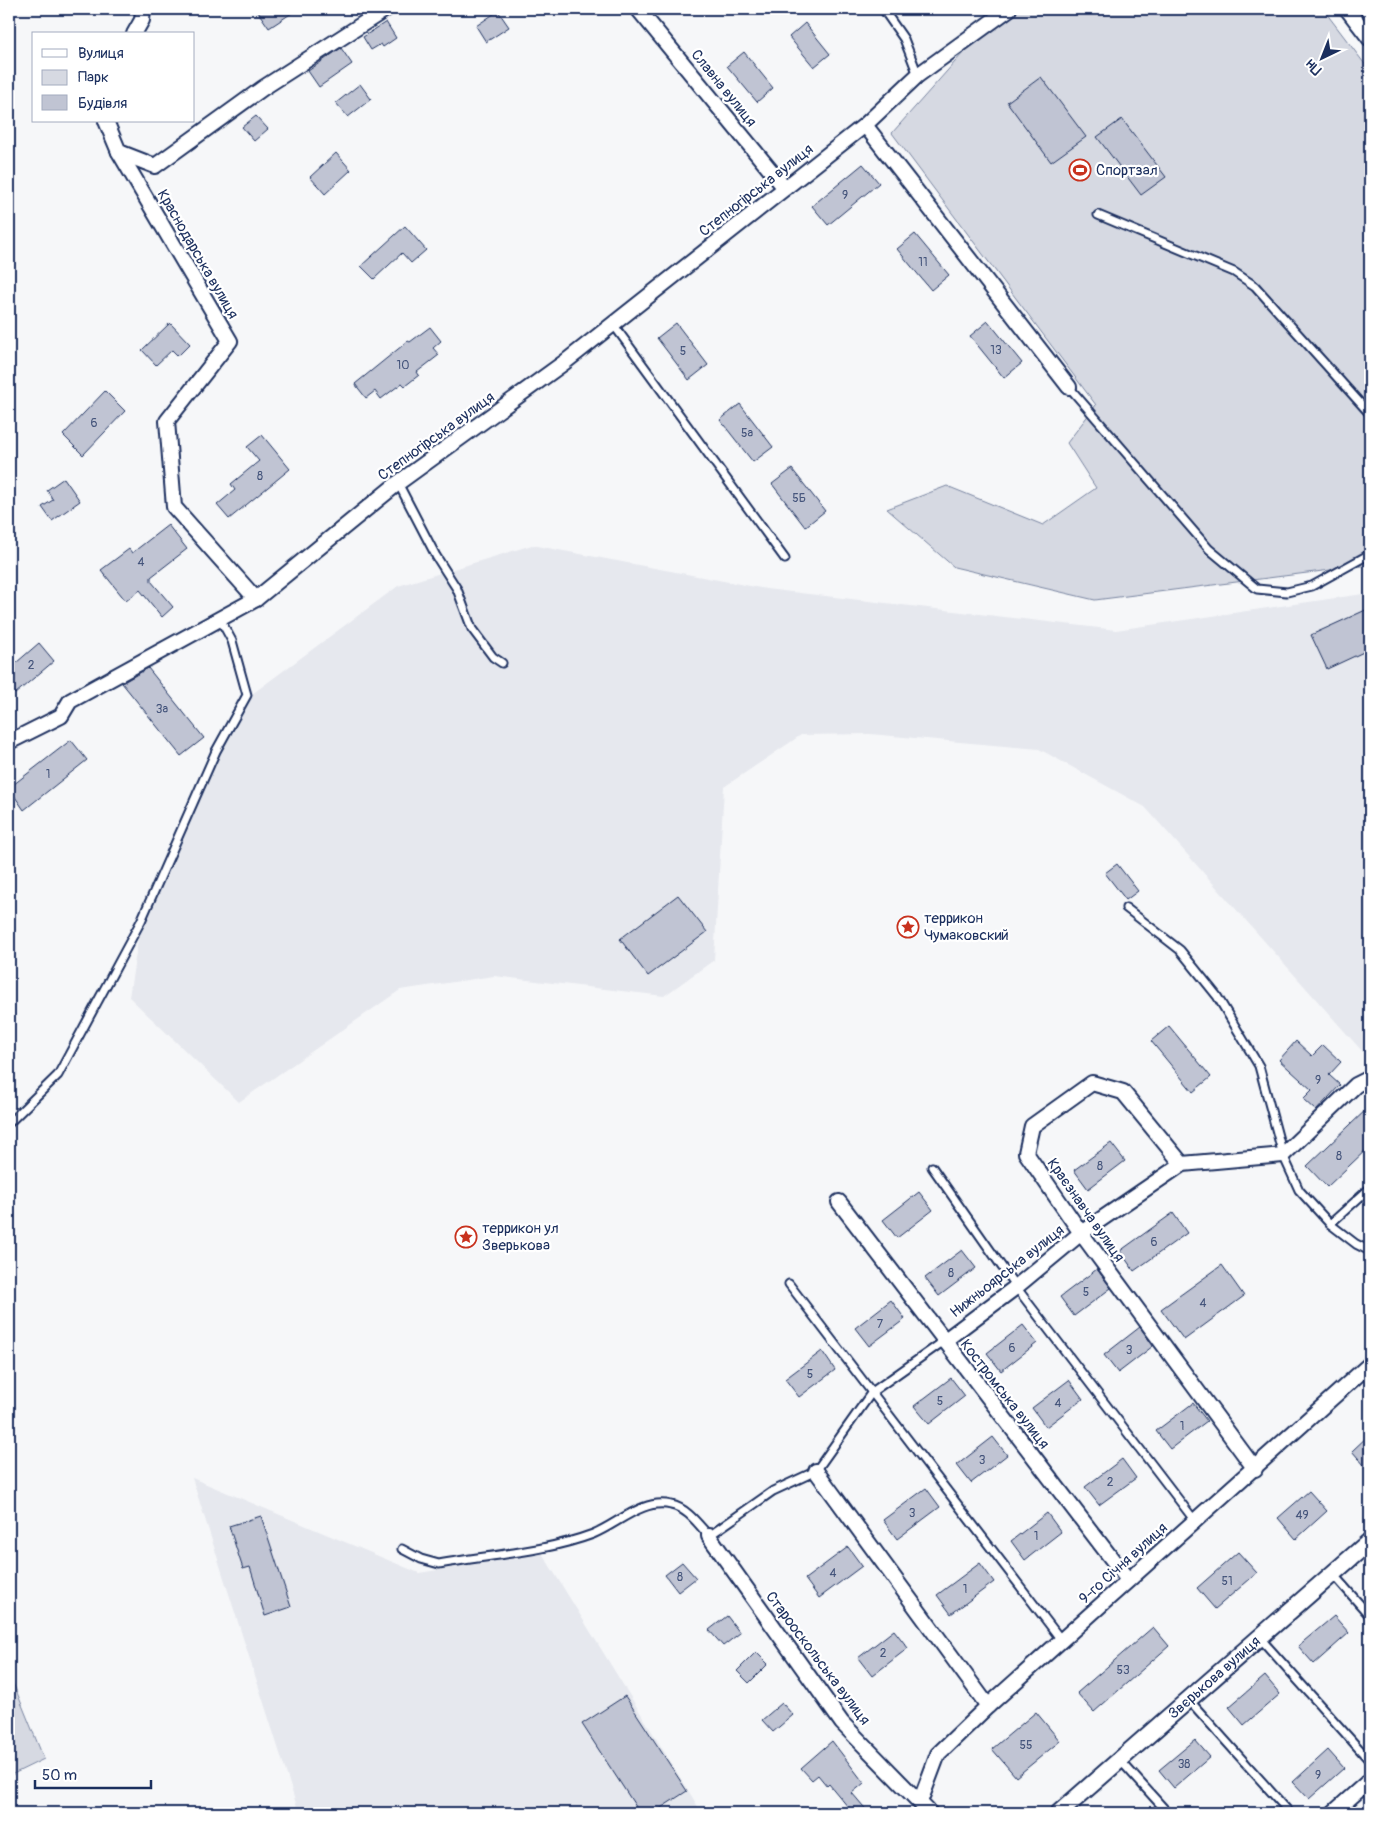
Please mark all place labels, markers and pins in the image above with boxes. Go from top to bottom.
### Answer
sports icon: Спортзал [1068,158,1092,182]
place label: Спортзал [1096,161,1158,180]
place label: террикон Чумаковский [924,909,1009,945]
place icon: террикон Чумаковский [896,915,920,939]
place label: террикон ул Зверькова [482,1219,559,1255]
place icon: террикон ул Зверькова [454,1225,478,1249]

